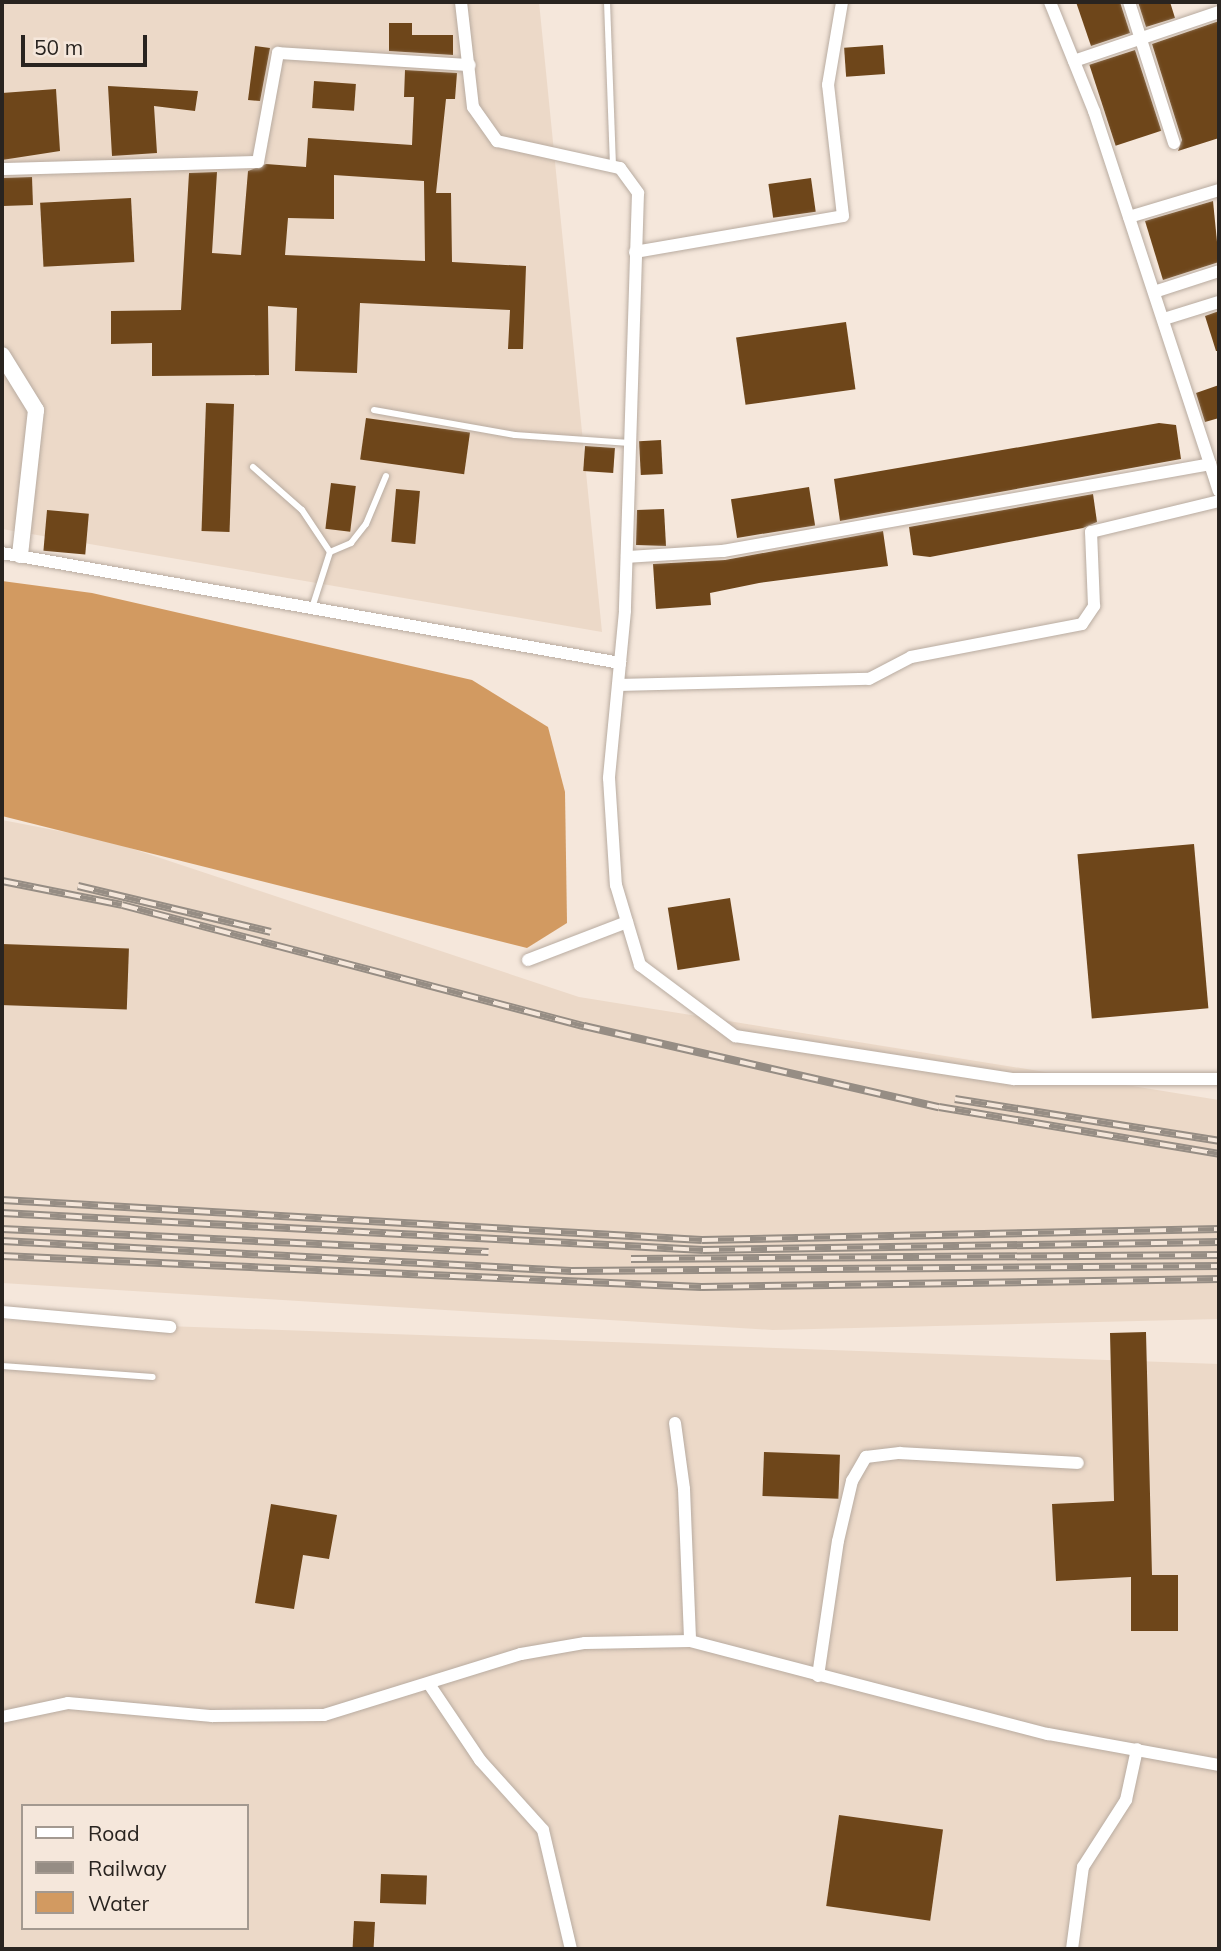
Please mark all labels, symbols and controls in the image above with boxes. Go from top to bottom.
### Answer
scale bar [24,21,150,65]
text: 50 m [34,34,83,60]
legend [21,1804,248,1930]
text: Road [88,1820,139,1846]
text: Railway [88,1855,167,1881]
text: Water [88,1890,149,1916]

